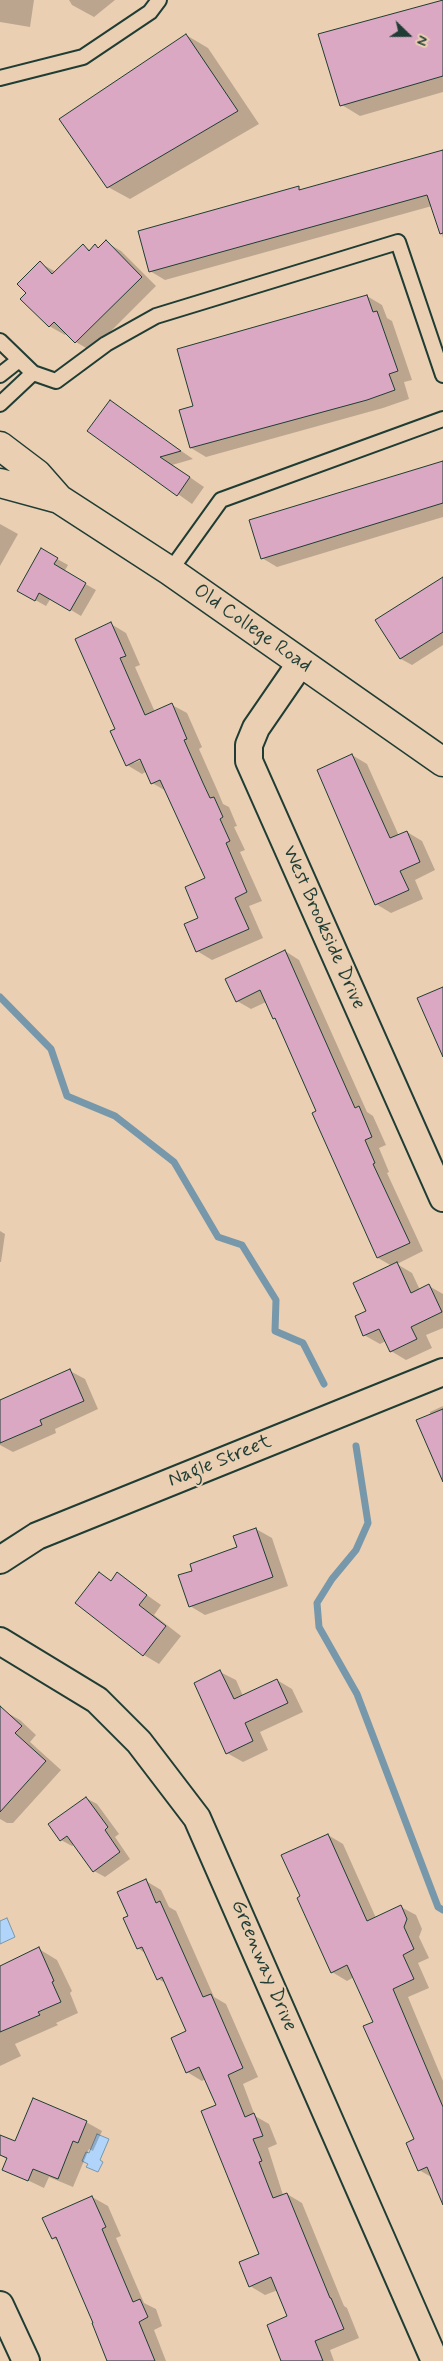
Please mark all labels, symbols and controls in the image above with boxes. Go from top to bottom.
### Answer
north arrow [383,10,433,60]
text: N [412,33,432,48]
street label: Old College Road [188,579,316,679]
street label: West Brookside Drive [276,843,370,1013]
street label: Nagle Street [165,1430,275,1494]
street label: Greenway Drive [225,1897,301,2035]

